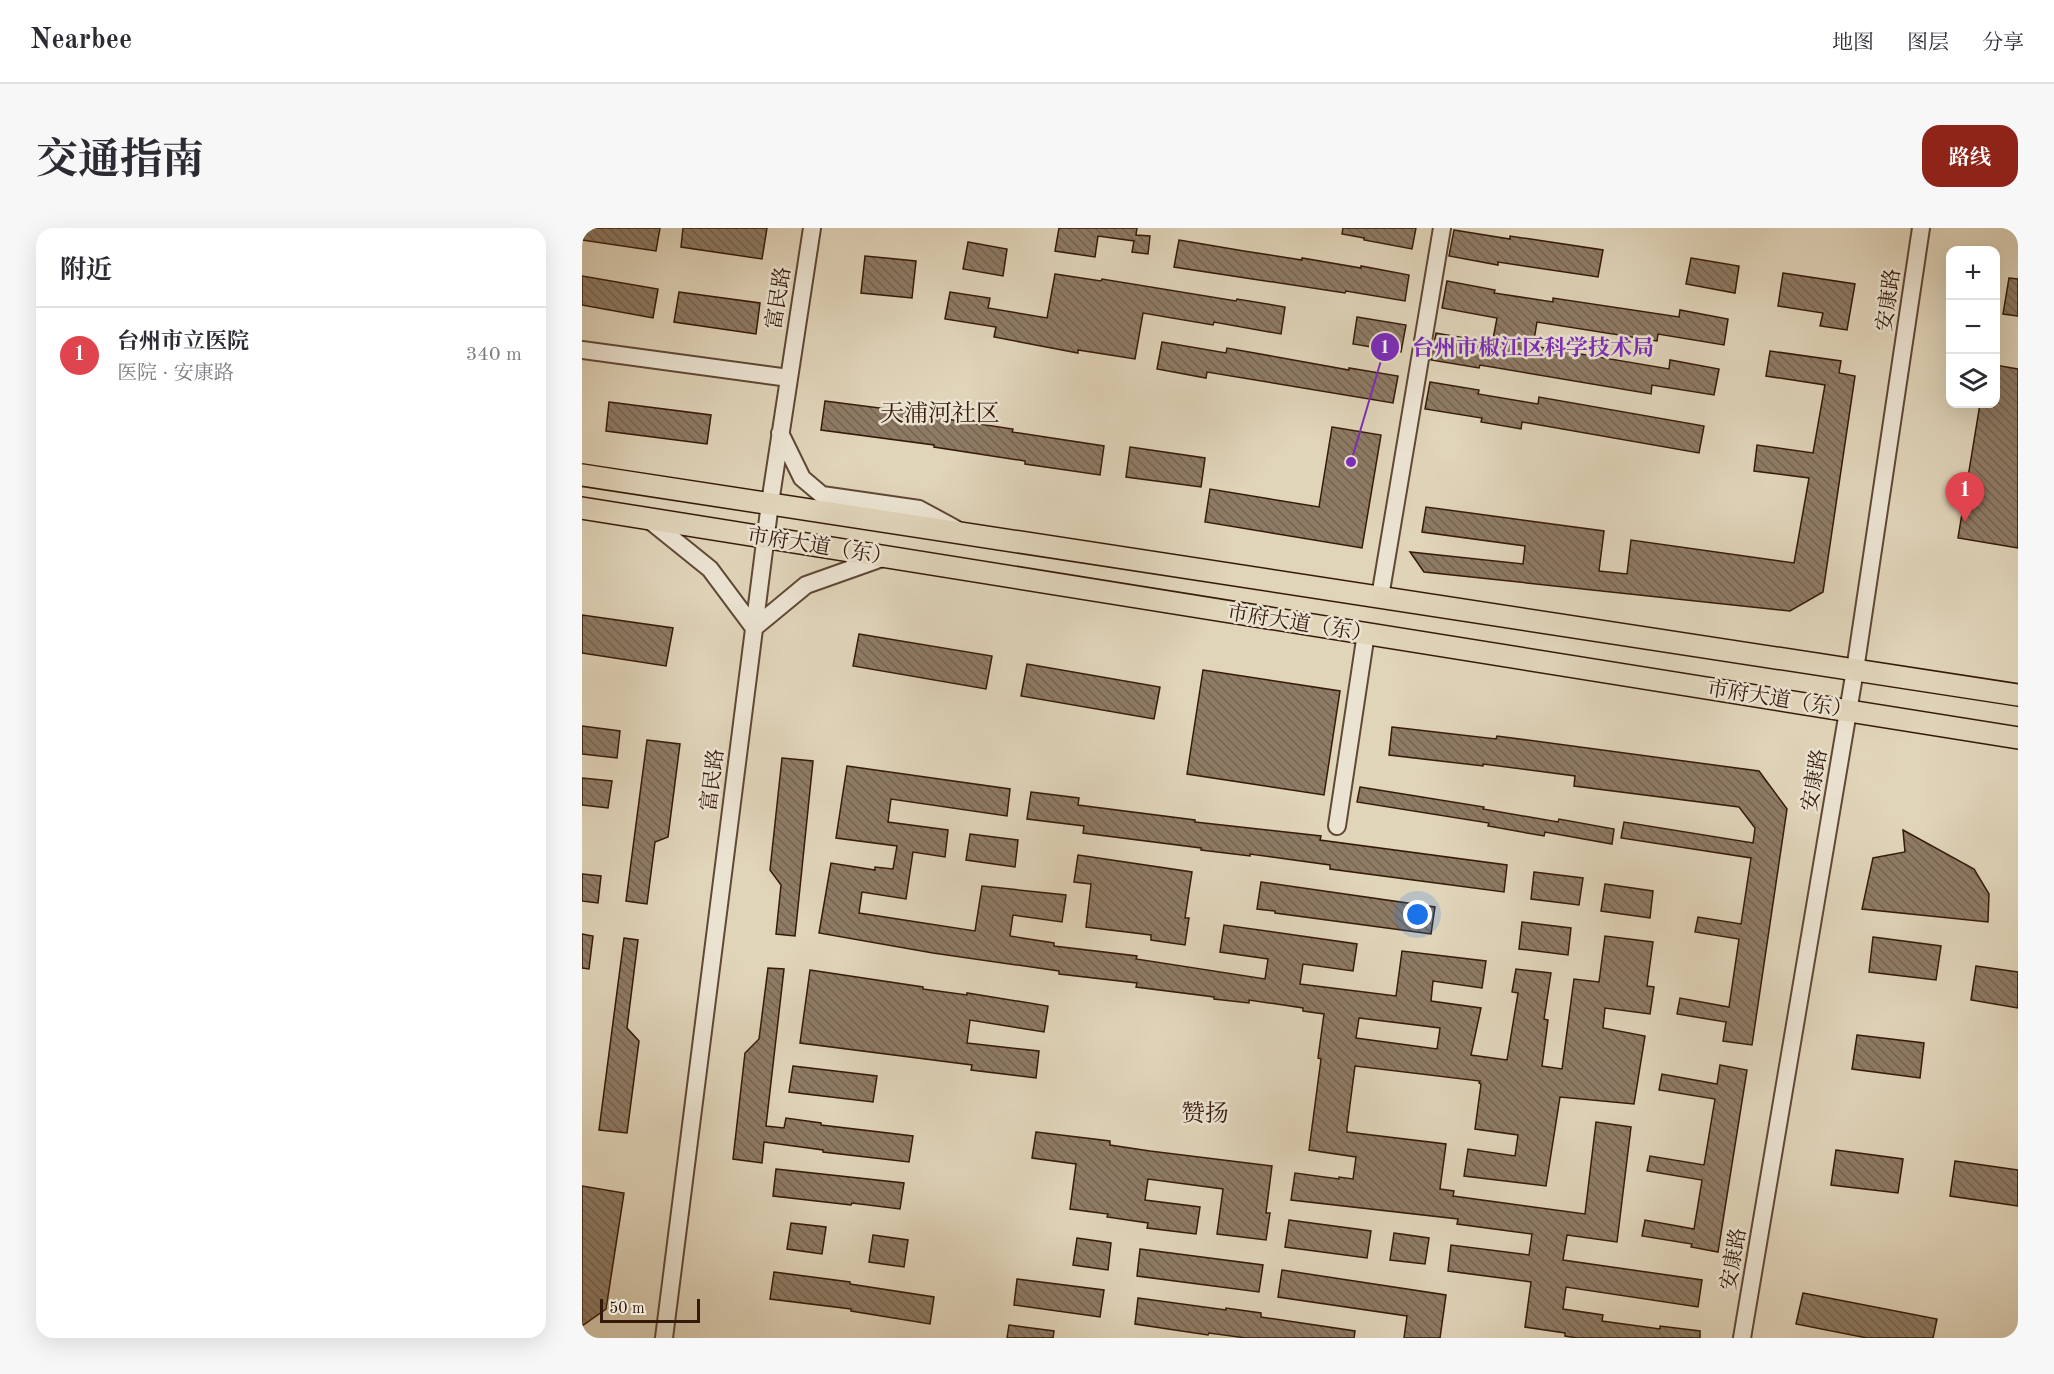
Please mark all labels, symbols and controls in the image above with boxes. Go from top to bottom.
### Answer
text: Nearbee [30,27,132,55]
text: 地图 [1832,33,1874,54]
text: 图层 [1907,33,1949,54]
text: 分享 [1982,33,2024,54]
button: 路线 [1922,125,2018,187]
text: 交通指南 [36,141,204,183]
map controls [1946,246,2000,408]
button: + [1946,246,2000,300]
text: 附近 [60,258,112,284]
street label: 富民路 [762,265,795,331]
street label: 安康路 [1873,267,1904,333]
button: − [1946,300,2000,354]
callout: 台州市椒江区科学技术局 [1370,327,1666,367]
text: 台州市立医院 [117,331,249,353]
text: 台州市椒江区科学技术局 [1412,335,1654,360]
text: 1 [1380,339,1390,357]
text: 1 [74,345,85,365]
text: 340 m [466,345,522,365]
button: layers [1946,354,2000,408]
text: 医院 · 安康路 [117,364,234,384]
district label: 天浦河社区 [880,400,1000,427]
pin: 1 [1946,472,1984,522]
street label: 市府大道（东） [746,524,894,569]
street label: 市府大道（东） [1226,601,1374,646]
street label: 市府大道（东） [1706,677,1854,722]
street label: 富民路 [697,747,728,813]
street label: 安康路 [1798,747,1831,813]
your location [1403,900,1432,929]
district label: 赞扬 [1181,1100,1229,1127]
street label: 安康路 [1717,1226,1750,1292]
scale bar [600,1296,700,1324]
text: 50 m [609,1301,645,1317]

